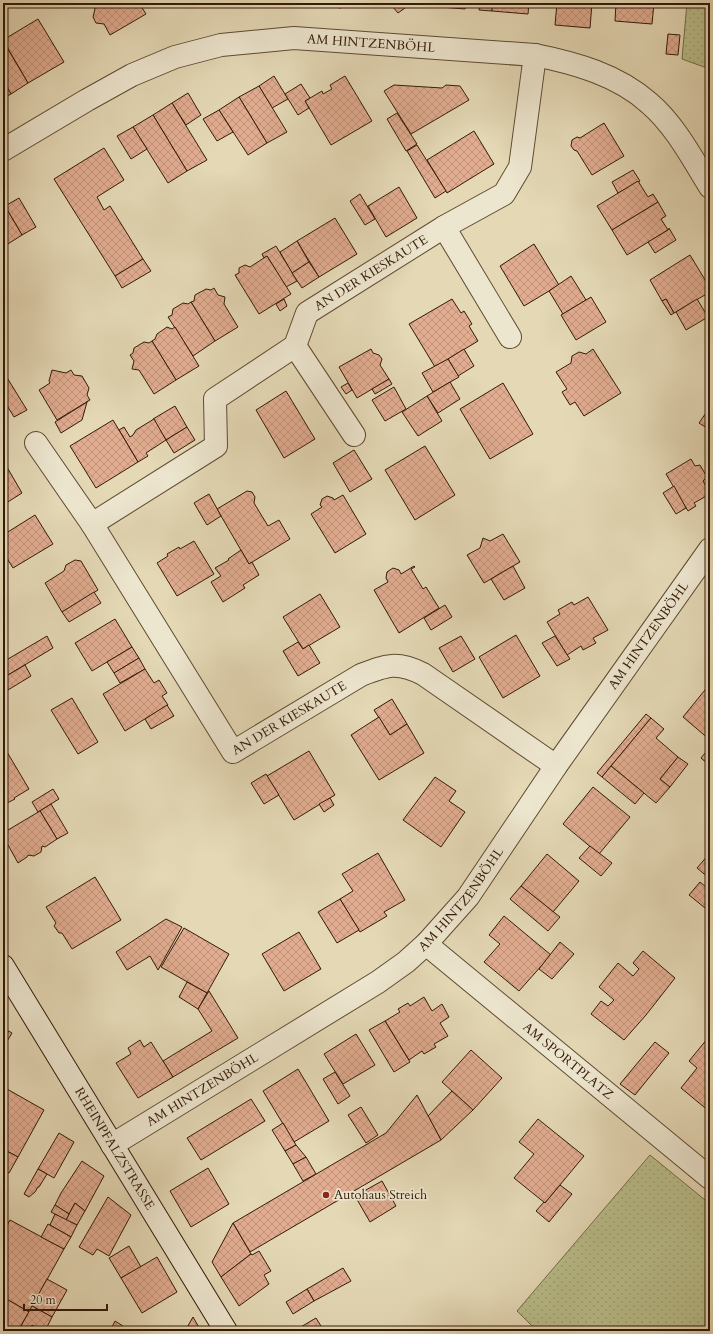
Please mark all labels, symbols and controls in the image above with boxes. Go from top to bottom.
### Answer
street label: AM HINTZENBÖHL [307,30,436,57]
street label: AN DER KIESKAUTE [311,231,431,315]
street label: AM HINTZENBÖHL [604,578,693,693]
street label: AN DER KIESKAUTE [229,677,350,760]
street label: AM HINTZENBÖHL [414,844,508,956]
street label: AM SPORTPLATZ [519,1018,617,1104]
street label: AM HINTZENBÖHL [143,1048,262,1131]
street label: RHEINPFALZSTRASSE [70,1084,159,1213]
place label: Autohaus Streich [334,1186,427,1204]
marker: Autohaus Streich [321,1190,331,1200]
scale bar [24,1286,107,1312]
text: 20 m [30,1292,57,1308]

